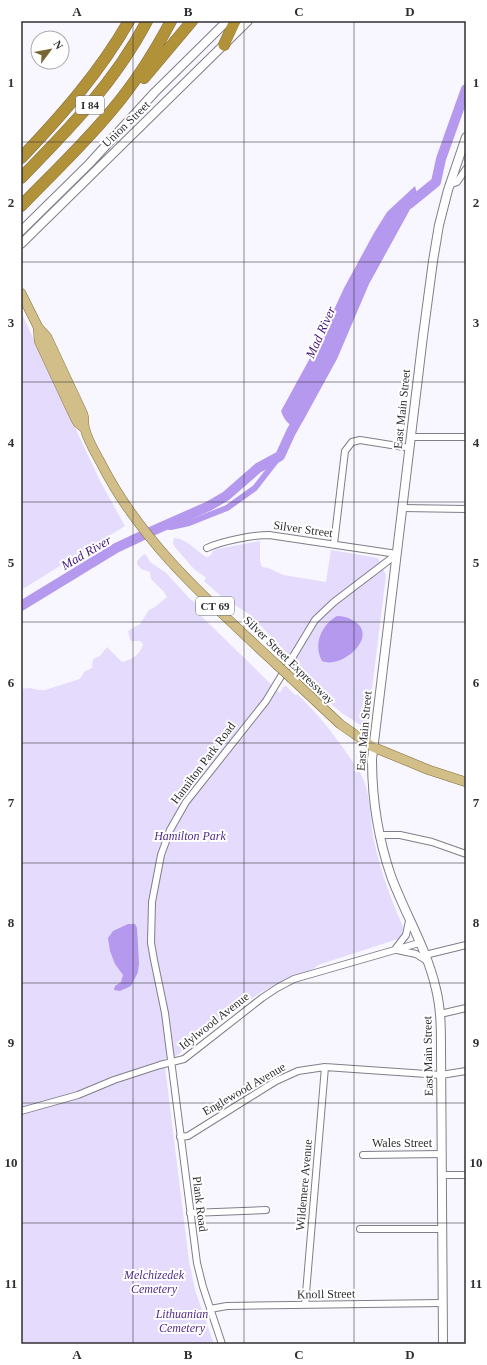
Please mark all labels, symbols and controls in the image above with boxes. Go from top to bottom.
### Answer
text: A [72,4,82,19]
text: B [184,4,193,19]
text: C [294,4,304,19]
text: D [405,4,415,19]
north arrow [30,30,70,70]
text: N [51,38,66,51]
text: 1 [8,75,14,90]
text: 1 [473,75,479,90]
road number: I 84 [76,96,104,114]
street label: Union Street [99,97,153,150]
text: 2 [8,195,14,210]
text: 2 [473,195,479,210]
water label: Mad River [302,303,339,361]
text: 3 [8,315,15,330]
text: 3 [473,315,480,330]
street label: East Main Street [391,368,413,450]
text: 4 [8,435,15,450]
text: 4 [473,435,480,450]
street label: Silver Street [272,518,334,540]
water label: Mad River [58,532,115,573]
text: 5 [8,555,15,570]
text: 5 [473,555,480,570]
road number: CT 69 [196,597,234,615]
street label: Silver Street Expressway [241,613,337,707]
text: 6 [8,675,15,690]
text: 6 [473,675,480,690]
street label: East Main Street [354,690,375,771]
street label: Hamilton Park Road [168,719,238,807]
text: 7 [8,795,15,810]
text: 7 [473,795,480,810]
park label: Hamilton Park [153,829,226,843]
text: 8 [8,915,15,930]
text: 8 [473,915,480,930]
street label: Idylwood Avenue [176,989,252,1053]
street label: East Main Street [420,1015,436,1096]
text: 9 [8,1035,15,1050]
text: 9 [473,1035,480,1050]
street label: Englewood Avenue [200,1060,288,1118]
street label: Wales Street [372,1136,433,1150]
street label: Wildemere Avenue [293,1139,315,1231]
text: 10 [5,1155,18,1170]
text: 10 [470,1155,483,1170]
street label: Plank Road [190,1176,210,1232]
park label: Melchizedek Cemetery [123,1268,185,1296]
text: 11 [5,1276,17,1291]
text: 11 [470,1276,482,1291]
street label: Knoll Street [297,1286,356,1302]
park label: Lithuanian Cemetery [155,1307,208,1335]
text: A [72,1347,82,1362]
text: B [184,1347,193,1362]
text: C [294,1347,304,1362]
text: D [405,1347,415,1362]

